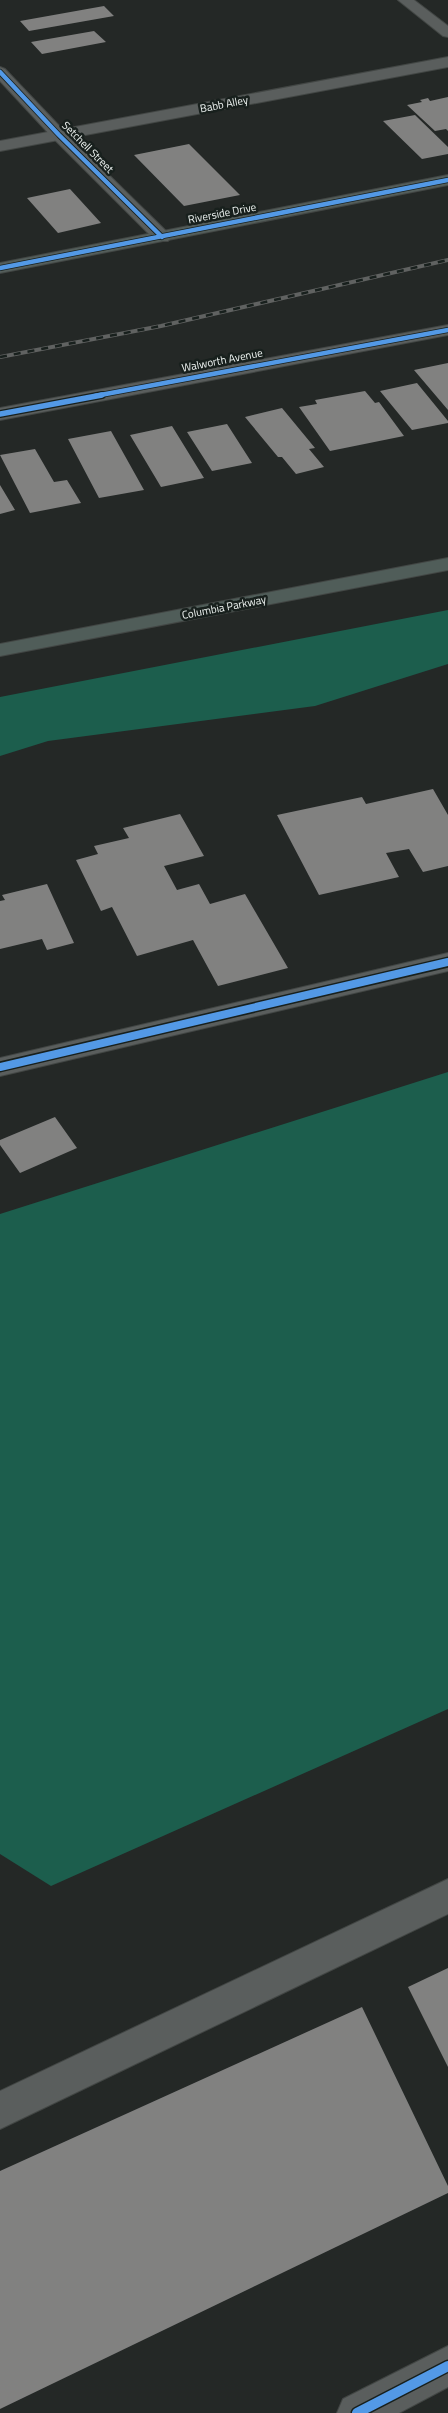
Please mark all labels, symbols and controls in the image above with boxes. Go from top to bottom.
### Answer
street label: Babb Alley [199,91,250,116]
street label: Setchell Street [58,117,118,177]
street label: Riverside Drive [187,198,258,227]
street label: Walworth Avenue [180,344,264,376]
street label: Columbia Parkway [180,591,268,623]

